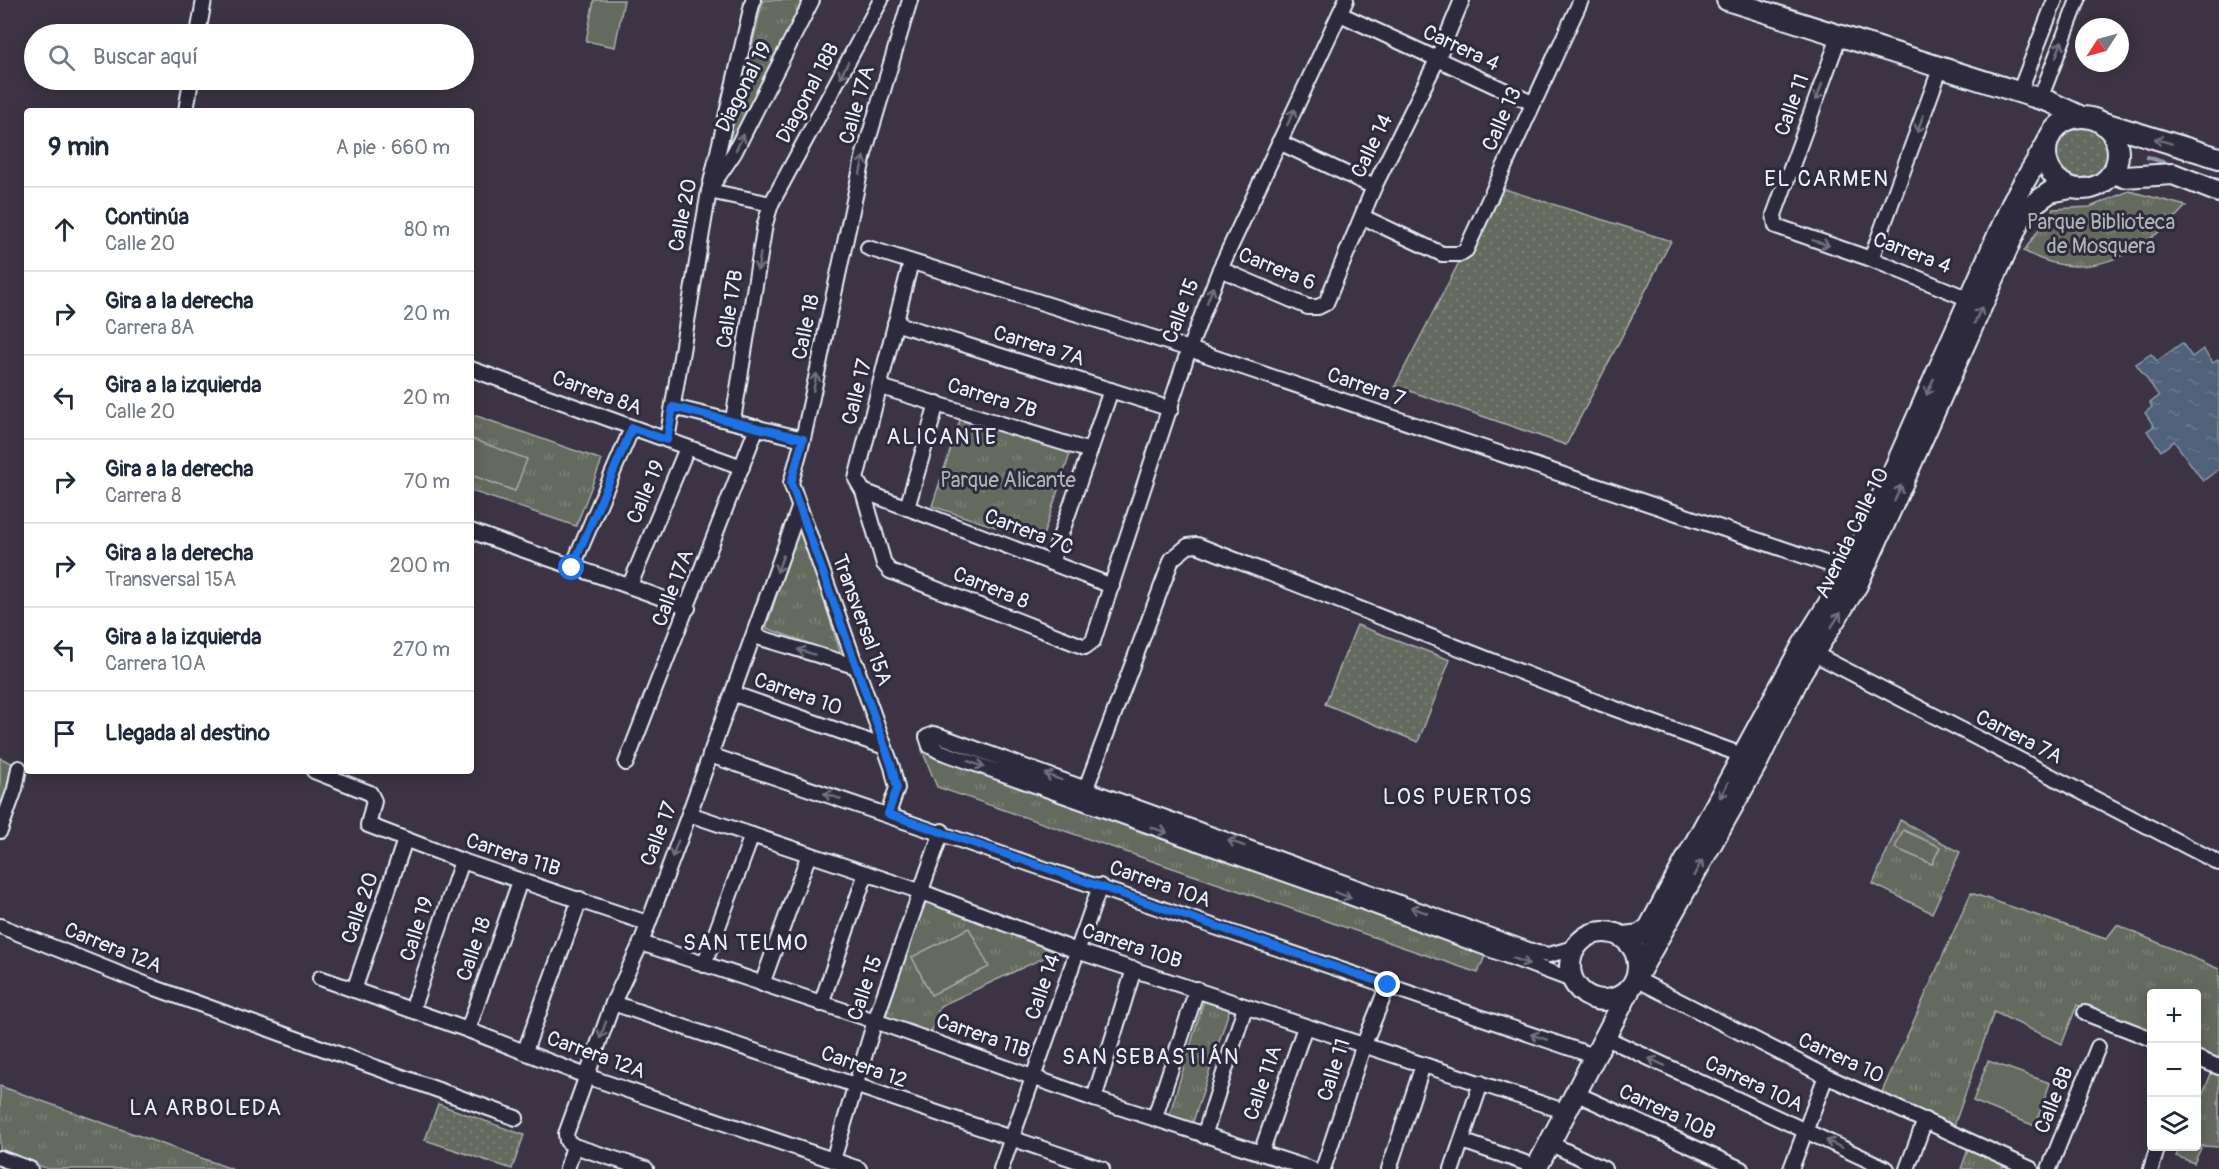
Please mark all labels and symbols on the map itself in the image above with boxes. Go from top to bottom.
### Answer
north arrow [2075,18,2129,72]
street label: Carrera 4 [1418,19,1504,77]
street label: Diagonal 19 [710,37,778,137]
street label: Diagonal 18B [770,38,846,148]
one-way arrow [2054,41,2065,59]
one-way arrow [837,61,849,79]
street label: Calle 17A [833,63,881,147]
street label: Calle 11 [1768,70,1816,140]
one-way arrow [1813,82,1824,100]
street label: Calle 13 [1476,83,1528,155]
one-way arrow [1285,109,1297,127]
street label: Calle 14 [1345,110,1399,182]
one-way arrow [1914,114,1925,133]
one-way arrow [734,133,746,151]
one-way arrow [2154,135,2173,146]
one-way arrow [856,156,868,175]
district label: EL CARMEN [1764,165,1890,193]
street label: Calle 20 [663,176,703,254]
park label: Parque Biblioteca de Mosquera [2027,209,2175,260]
street label: Carrera 4 [1869,226,1955,280]
one-way arrow [1811,238,1830,249]
street label: Carrera 6 [1234,241,1320,297]
one-way arrow [753,251,764,271]
street label: Calle 17B [710,268,750,350]
street label: Calle 15 [1156,275,1206,347]
one-way arrow [1205,286,1216,304]
street label: Calle 18 [786,292,826,362]
one-way arrow [1973,307,1984,325]
street label: Carrera 7A [990,319,1088,373]
street label: Calle 17 [836,356,878,428]
street label: Carrera 7 [1324,361,1408,413]
street label: Carrera 8A [548,364,646,422]
street label: Carrera 7B [944,372,1040,424]
one-way arrow [810,373,822,392]
one-way arrow [1924,377,1935,395]
district label: ALICANTE [886,423,998,451]
street label: Calle 19 [621,456,671,528]
street label: Avenida Calle 10 [1809,463,1895,603]
park label: Parque Alicante [940,467,1077,494]
one-way arrow [1893,485,1905,503]
street label: Carrera 7C [980,503,1078,561]
street label: Calle 17A [646,546,700,630]
street label: Transversal 15A [826,551,898,689]
route start [558,554,584,580]
one-way arrow [774,554,785,573]
street label: Carrera 8 [949,560,1033,616]
one-way arrow [1830,612,1842,629]
one-way arrow [797,646,816,657]
street label: Carrera 10 [750,666,846,722]
street label: Carrera 7A [1971,704,2067,770]
one-way arrow [966,760,984,771]
one-way arrow [1044,771,1062,782]
one-way arrow [1718,781,1730,798]
district label: LOS PUERTOS [1383,783,1533,811]
one-way arrow [823,789,842,800]
street label: Calle 17 [634,798,684,870]
one-way arrow [1149,826,1168,837]
street label: Carrera 11B [462,827,564,883]
one-way arrow [1227,837,1246,848]
one-way arrow [669,839,680,858]
street label: Carrera 10A [1106,854,1214,914]
one-way arrow [1692,860,1704,877]
street label: Calle 20 [335,869,385,947]
one-way arrow [1333,890,1352,901]
street label: Calle 19 [394,893,440,965]
one-way arrow [1411,903,1429,914]
street label: Calle 18 [450,913,498,985]
street label: Carrera 12A [60,916,166,980]
street label: Carrera 10B [1078,917,1186,975]
district label: SAN TELMO [683,929,809,957]
street label: Calle 14 [1019,950,1067,1024]
street label: Calle 15 [841,952,889,1024]
one-way arrow [1512,956,1530,967]
route end [1374,971,1400,997]
street label: Carrera 11B [932,1007,1034,1065]
one-way arrow [596,1020,607,1039]
street label: Carrera 12A [543,1025,649,1085]
street label: Carrera 10 [1794,1026,1888,1090]
one-way arrow [1530,1030,1549,1041]
street label: Calle 11 [1311,1035,1357,1105]
street label: Carrera 12 [817,1040,911,1094]
street label: Calle 11A [1238,1042,1288,1124]
district label: SAN SEBASTIÁN [1062,1043,1240,1071]
street label: Carrera 10A [1700,1049,1808,1119]
one-way arrow [1649,1056,1667,1068]
street label: Calle 8B [2028,1062,2080,1138]
street label: Carrera 10B [1614,1078,1720,1146]
district label: LA ARBOLEDA [129,1094,283,1122]
one-way arrow [1825,1138,1843,1149]

